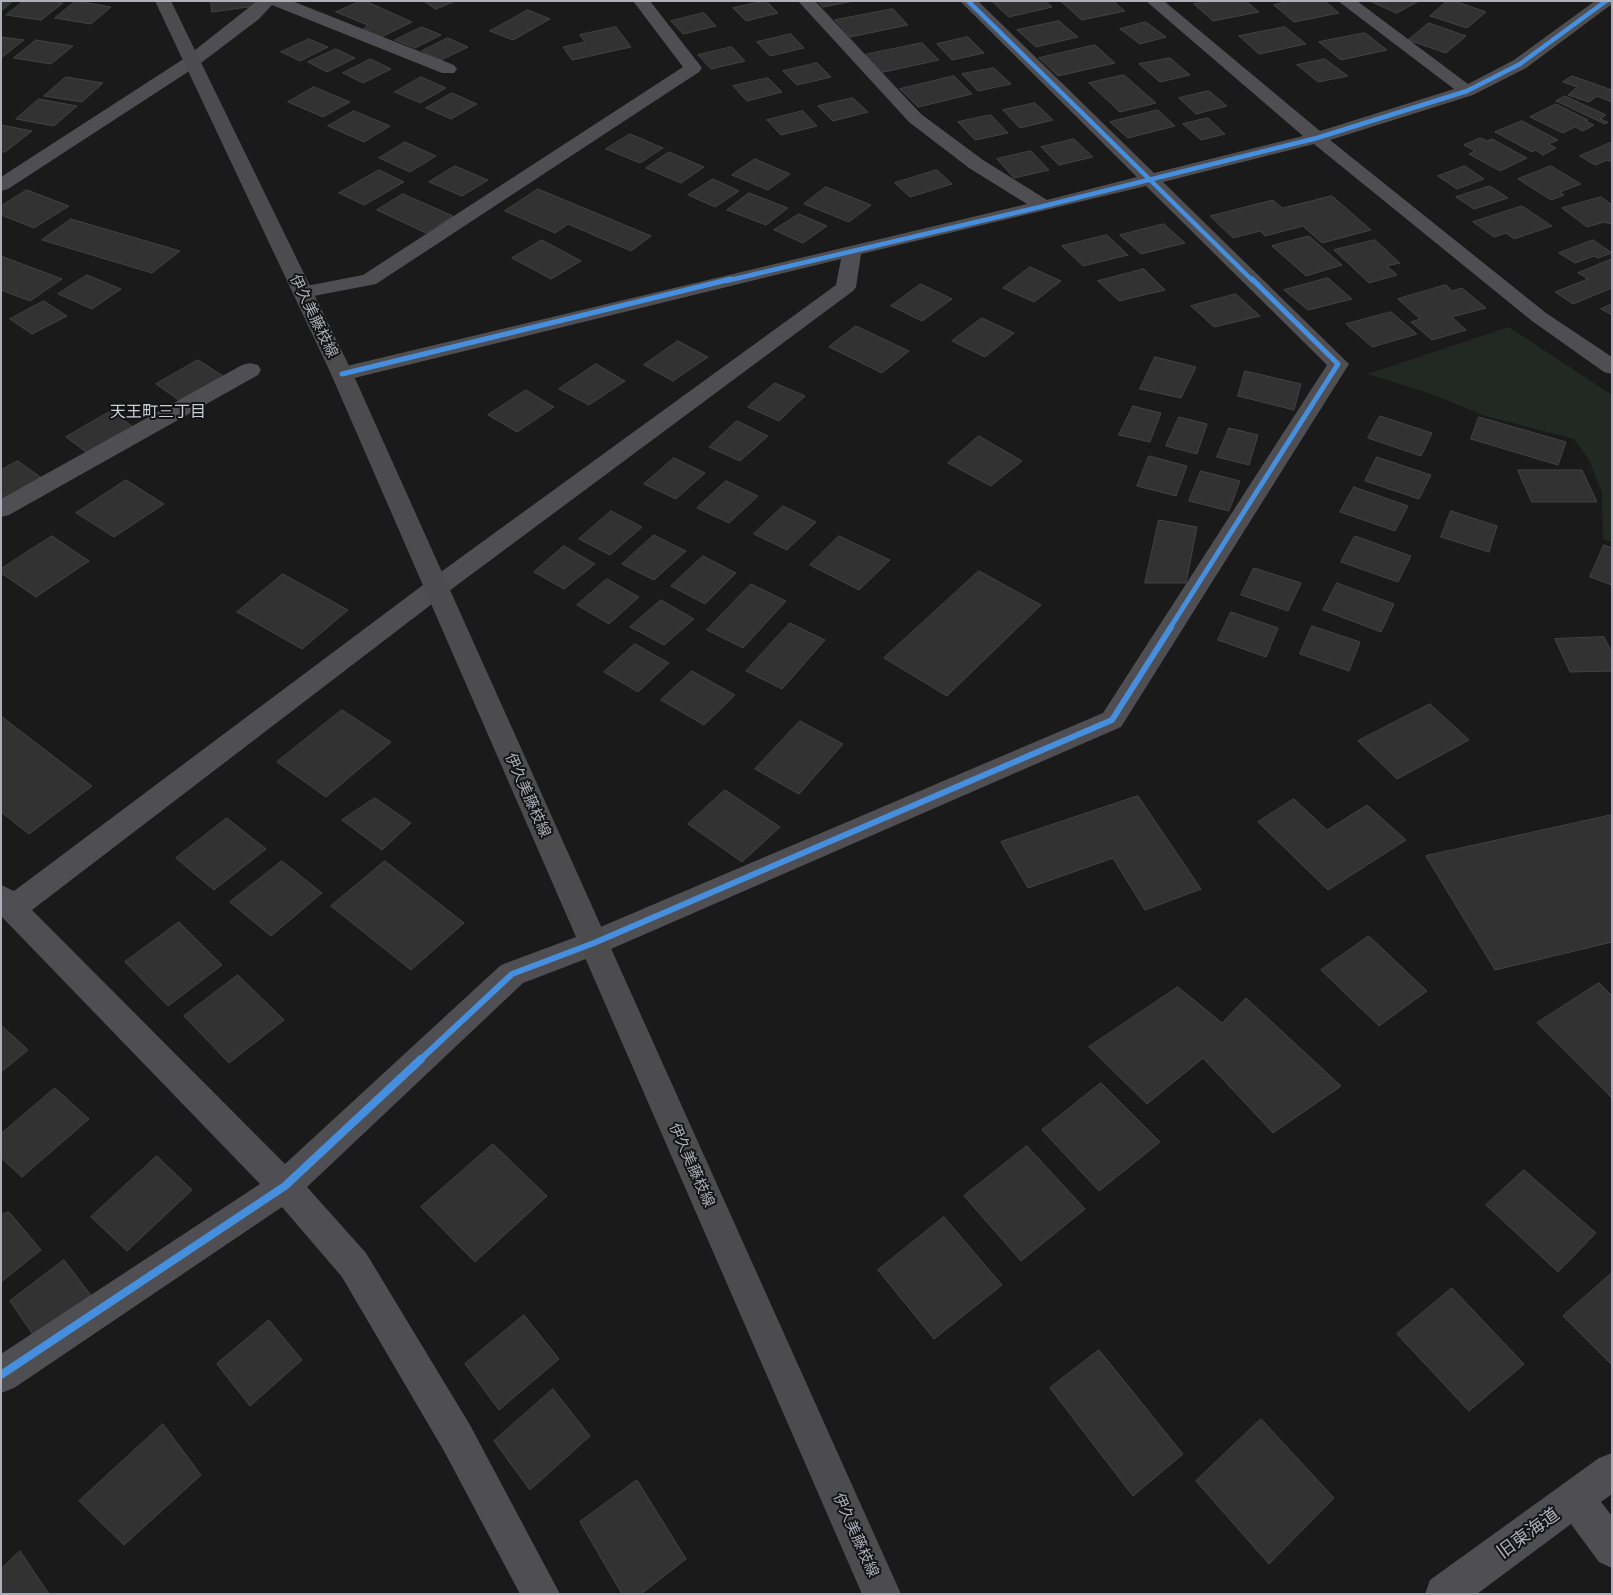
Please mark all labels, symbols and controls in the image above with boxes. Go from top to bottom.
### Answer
street label: 伊久美藤枝線 [286,272,342,360]
district label: 天王町三丁目 [110,402,206,422]
street label: 伊久美藤枝線 [501,750,555,840]
street label: 伊久美藤枝線 [665,1120,719,1210]
street label: 伊久美藤枝線 [829,1490,883,1580]
street label: 旧東海道 [1493,1503,1563,1563]

